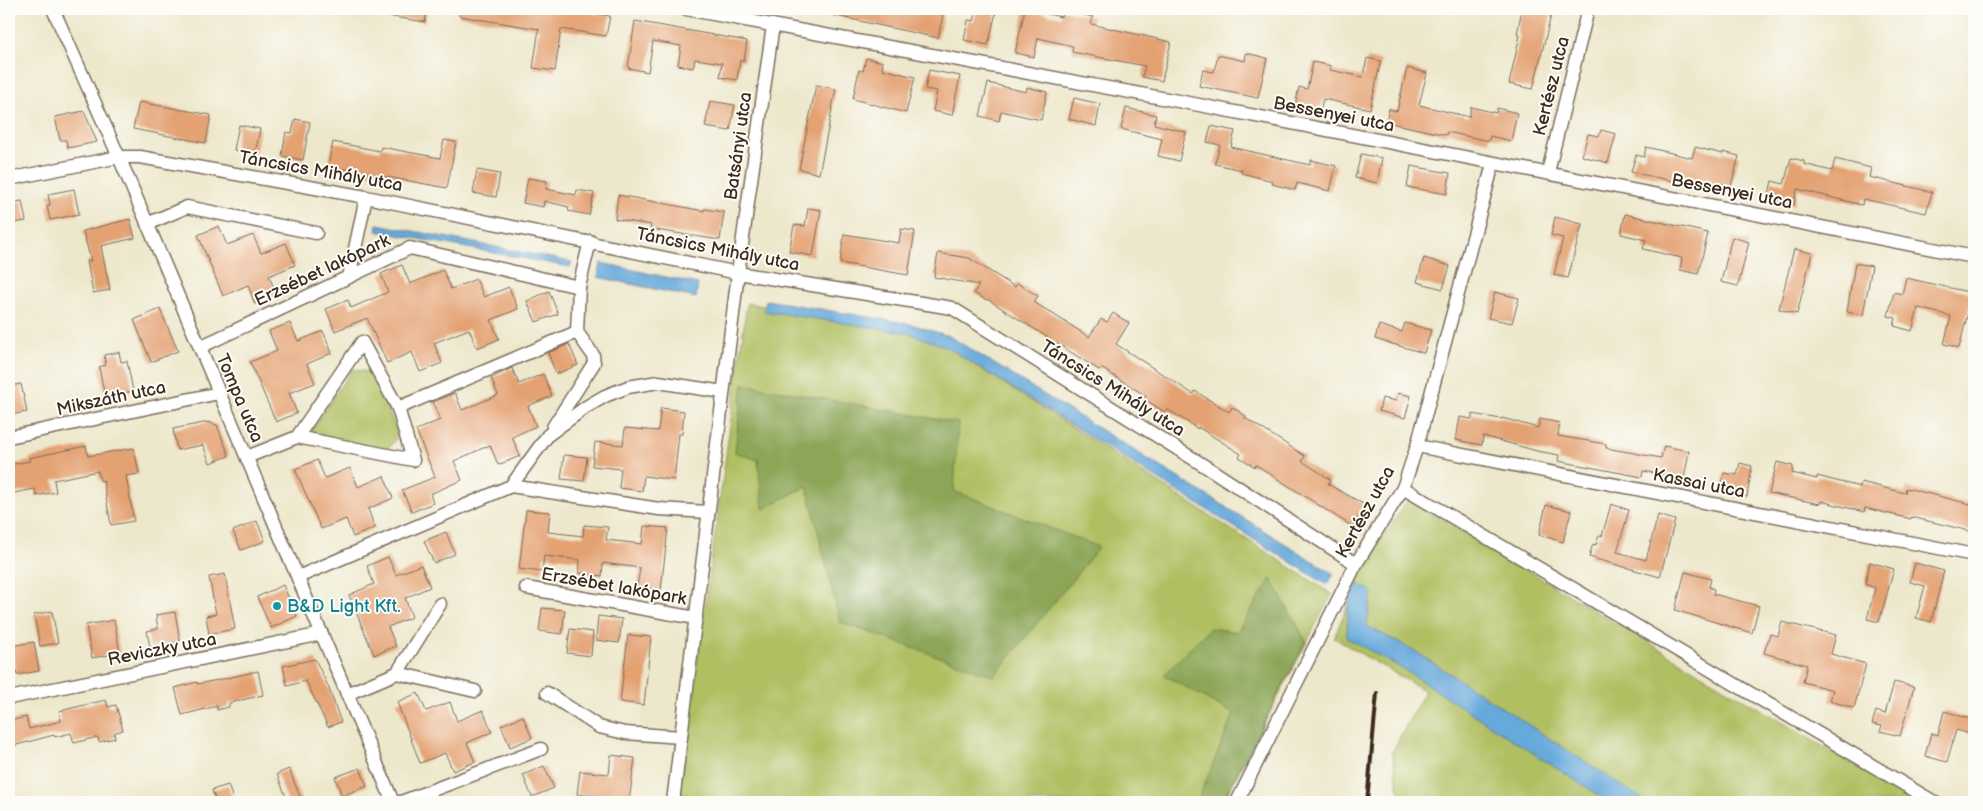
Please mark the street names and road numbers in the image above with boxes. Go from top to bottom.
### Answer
street label: Kertész utca [1529,34,1574,138]
street label: Batsányi utca [721,91,756,202]
street label: Bessenyei utca [1271,92,1396,137]
street label: Táncsics Mihály utca [237,147,404,196]
street label: Bessenyei utca [1669,169,1794,214]
street label: Táncsics Mihály utca [635,223,801,276]
street label: Erzsébet lakópark [251,230,393,311]
street label: Táncsics Mihály utca [1037,336,1189,441]
street label: Tompa utca [211,351,268,446]
street label: Mikszáth utca [55,377,168,420]
street label: Kertész utca [1332,463,1399,562]
street label: Kassai utca [1651,464,1747,503]
street label: Erzsébet lakópark [540,563,688,610]
street label: Reviczky utca [106,629,218,670]

